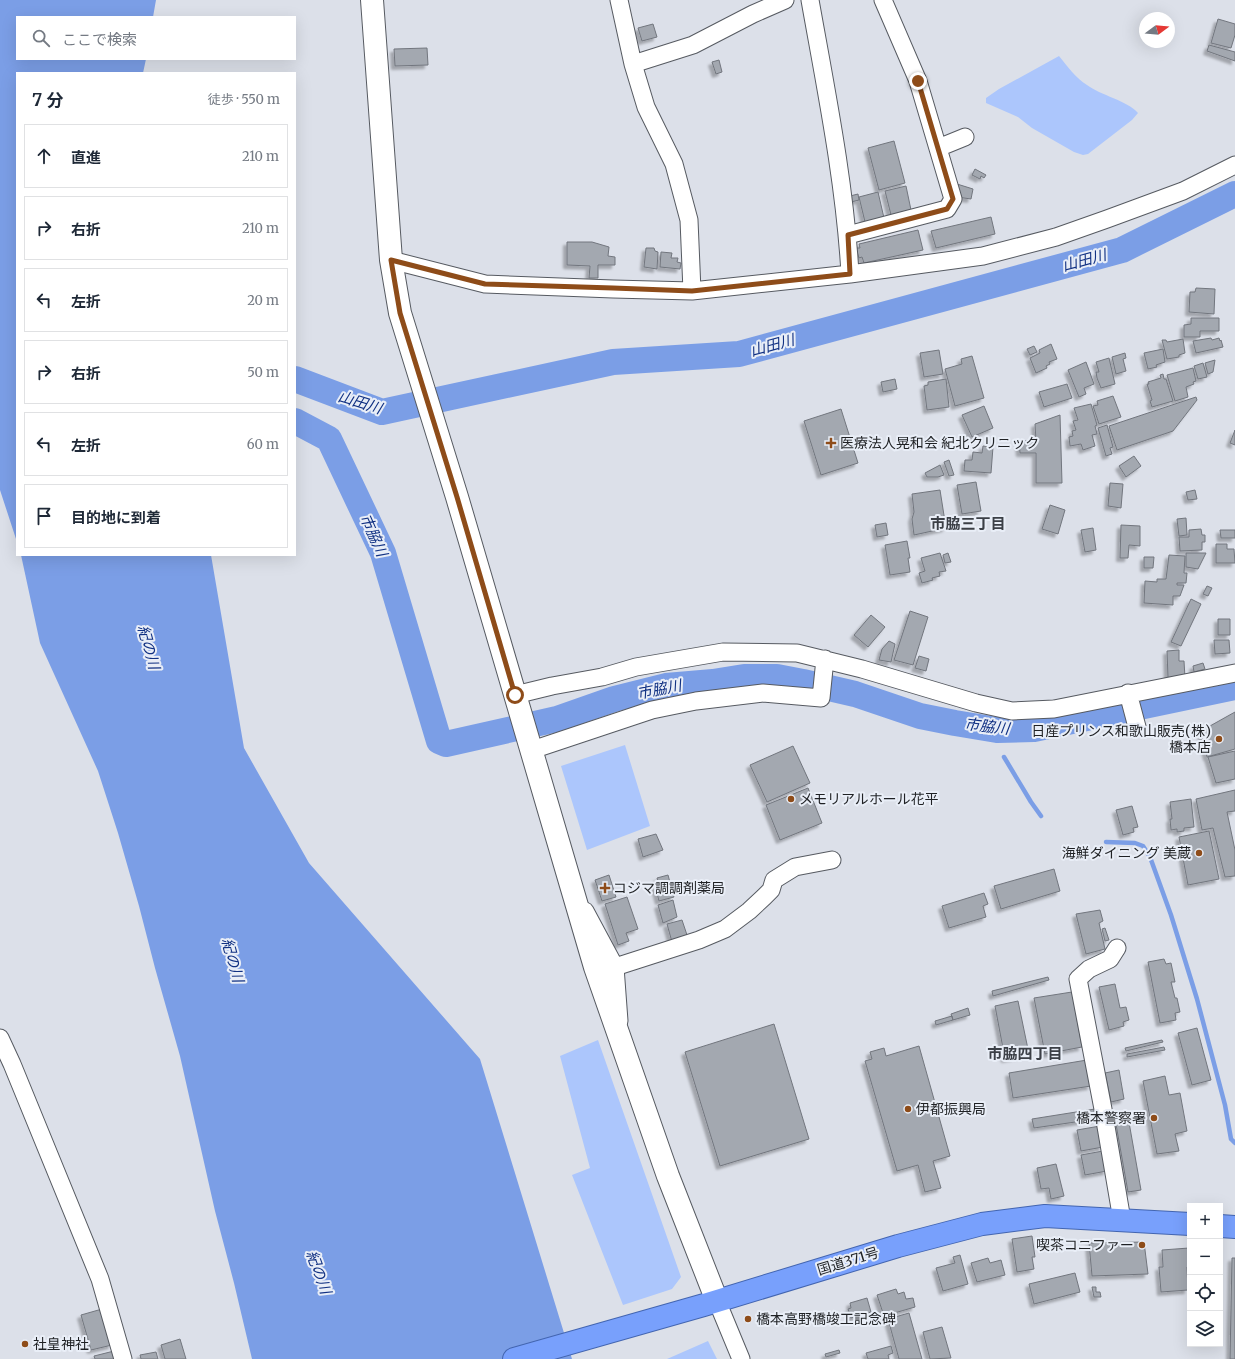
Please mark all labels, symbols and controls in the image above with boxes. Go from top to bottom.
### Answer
north arrow [1139,12,1175,48]
search box [16,16,296,60]
icon: search [30,27,52,49]
text: ここで検索 [62,30,137,49]
route end [909,72,927,90]
text: 7 分 [32,89,63,111]
text: 徒歩 · 550 m [208,91,280,108]
icon: ahead [33,145,55,167]
text: 直進 [71,148,101,167]
text: 210 m [242,148,279,165]
icon: right [33,217,55,239]
text: 右折 [71,220,101,239]
text: 210 m [242,220,279,237]
water label: 山田川 [1060,244,1110,275]
icon: left [33,289,55,311]
text: 左折 [71,292,101,311]
text: 20 m [247,292,279,309]
water label: 山田川 [748,329,798,360]
icon: right [33,361,55,383]
text: 右折 [71,364,101,383]
text: 50 m [247,364,279,381]
water label: 山田川 [336,386,386,418]
icon: left [33,433,55,455]
place label: 医療法人晃和会 紀北クリニック [840,434,1039,452]
text: 左折 [71,436,101,455]
text: 60 m [247,436,279,453]
marker: 医療法人晃和会 紀北クリニック [825,437,837,449]
icon: arrive [33,505,55,527]
text: 目的地に到着 [71,508,161,527]
water label: 市脇川 [356,511,393,561]
district label: 市脇三丁目 [930,514,1006,533]
water label: 紀の川 [134,623,165,673]
water label: 市脇川 [635,675,685,703]
route start [506,686,524,704]
water label: 市脇川 [964,714,1012,738]
place label: 日産プリンス和歌山販売(株) 橋本店 [1031,722,1211,756]
marker: 日産プリンス和歌山販売(株) 橋本店 [1214,734,1224,744]
place label: メモリアルホール花平 [799,790,939,808]
marker: メモリアルホール花平 [786,794,796,804]
place label: 海鮮ダイニング 美蔵 [1062,844,1191,862]
marker: 海鮮ダイニング 美蔵 [1194,848,1204,858]
place label: コジマ調調剤薬局 [613,879,725,897]
marker: コジマ調調剤薬局 [600,883,610,893]
water label: 紀の川 [218,936,249,986]
district label: 市脇四丁目 [987,1044,1063,1063]
place label: 伊都振興局 [916,1100,986,1118]
marker: 伊都振興局 [903,1104,913,1114]
place label: 橋本警察署 [1076,1109,1146,1127]
marker: 橋本警察署 [1149,1113,1159,1123]
map controls [1187,1203,1223,1347]
button: + [1187,1203,1223,1239]
place label: 喫茶コニファー [1036,1236,1134,1254]
button: − [1187,1239,1223,1275]
marker: 喫茶コニファー [1137,1240,1147,1250]
street label: 国道371号 [815,1243,881,1279]
water label: 紀の川 [302,1248,336,1298]
button: locate [1187,1275,1223,1311]
place label: 橋本高野橋竣工記念碑 [756,1310,896,1328]
button: layers [1187,1311,1223,1347]
marker: 橋本高野橋竣工記念碑 [743,1314,753,1324]
place label: 社皇神社 [33,1335,89,1353]
marker: 社皇神社 [20,1339,30,1349]

